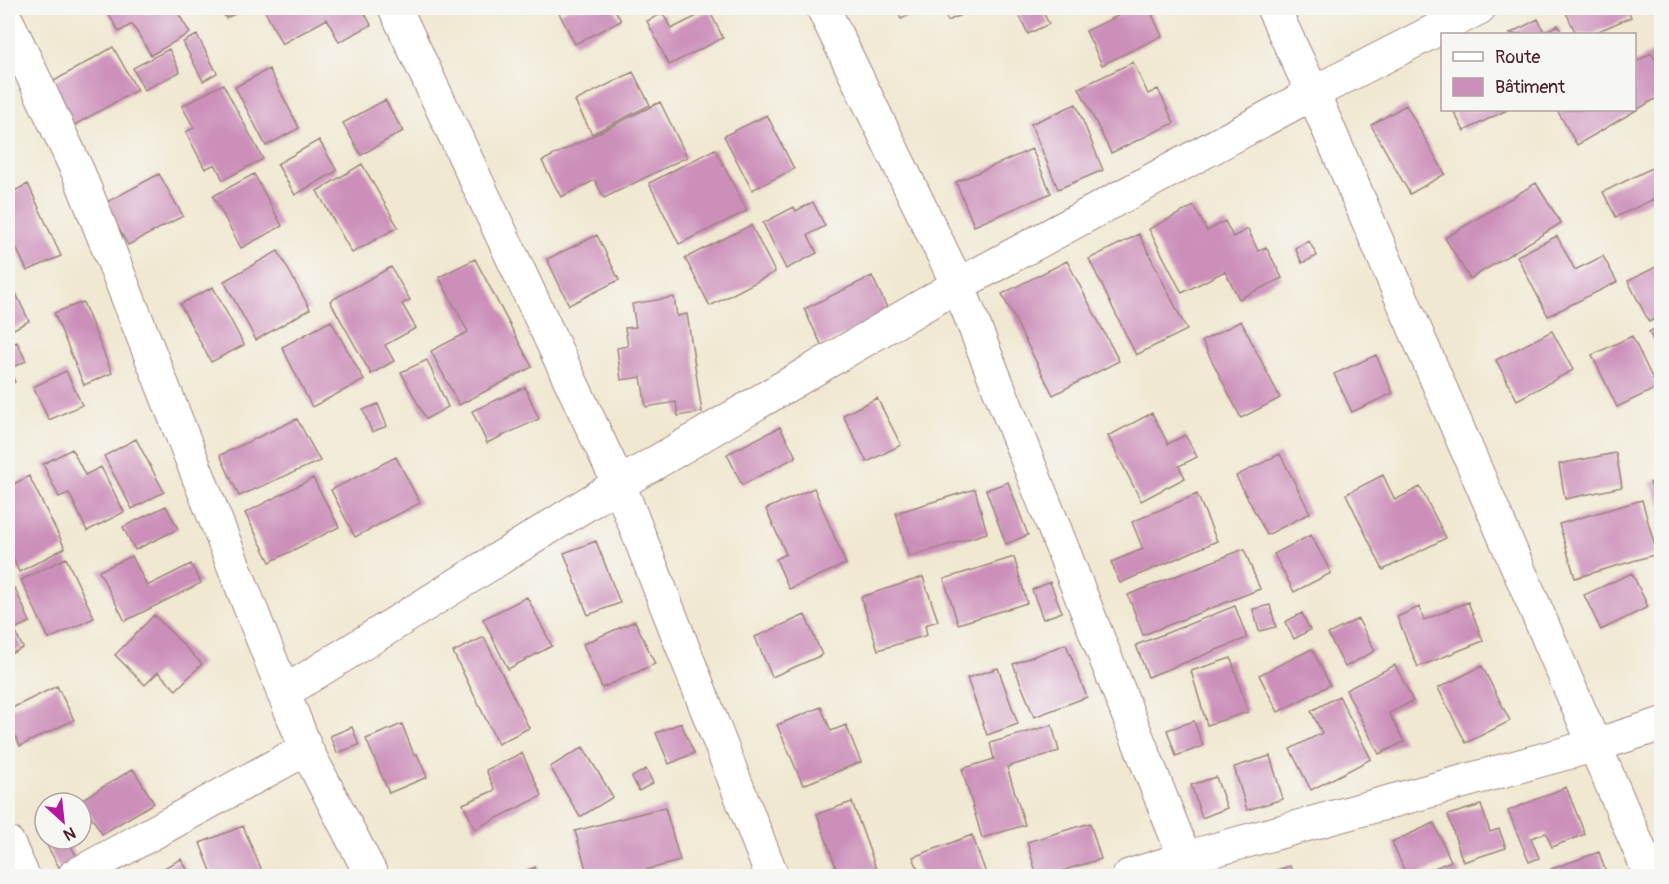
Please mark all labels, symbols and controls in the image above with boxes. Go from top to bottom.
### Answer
legend [1441,33,1636,111]
text: Route [1495,46,1540,69]
text: Bâtiment [1495,76,1566,99]
north arrow [33,791,93,851]
text: N [60,822,79,845]

